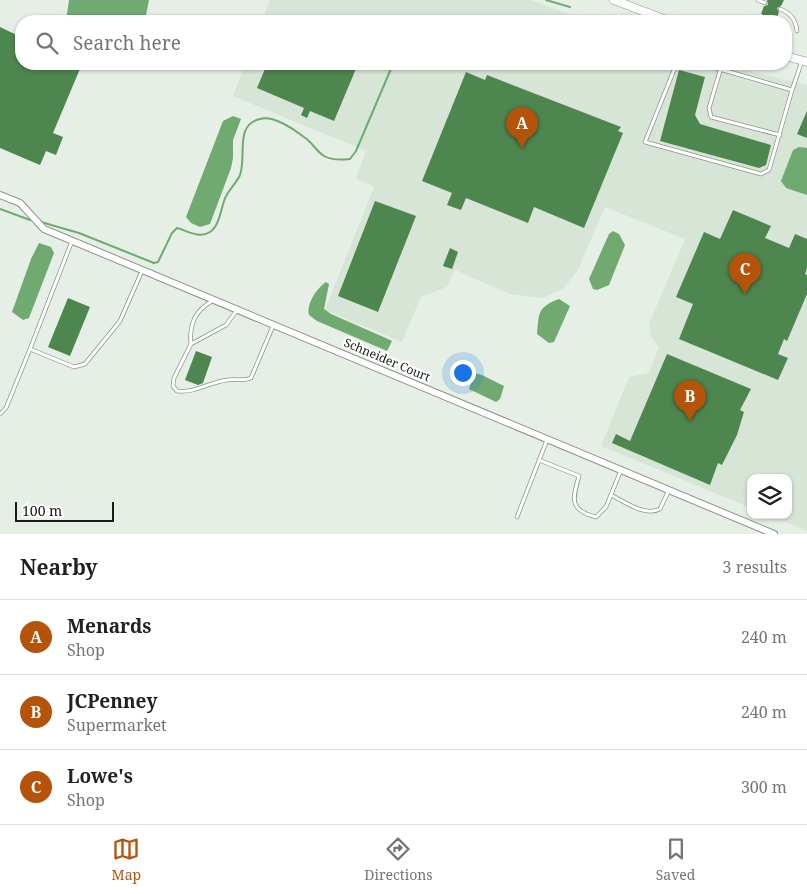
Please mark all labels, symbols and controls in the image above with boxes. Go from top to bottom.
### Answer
search box [15,15,792,70]
icon: search [33,29,61,57]
text: Search here [73,30,181,56]
pin: A [506,107,538,148]
pin: C [729,253,761,294]
street label: Schneider Court [341,334,433,385]
your location [450,360,476,386]
pin: B [674,380,706,421]
map controls [747,474,792,519]
button: layers [747,474,792,519]
scale bar [15,499,114,522]
text: 100 m [22,501,62,520]
text: Nearby [20,553,98,581]
text: 3 results [723,556,787,578]
text: Menards [67,613,151,639]
text: A [30,626,42,648]
text: 240 m [741,626,787,648]
text: Shop [67,639,105,661]
text: JCPenney [67,688,157,714]
text: B [31,701,41,723]
text: 240 m [741,701,787,723]
text: Supermarket [67,714,167,736]
text: Lowe's [67,763,133,789]
text: C [31,776,41,798]
text: 300 m [741,776,787,798]
text: Shop [67,789,105,811]
tab: Map [112,835,141,884]
tab: Directions [364,835,433,884]
tab: Saved [656,835,695,884]

